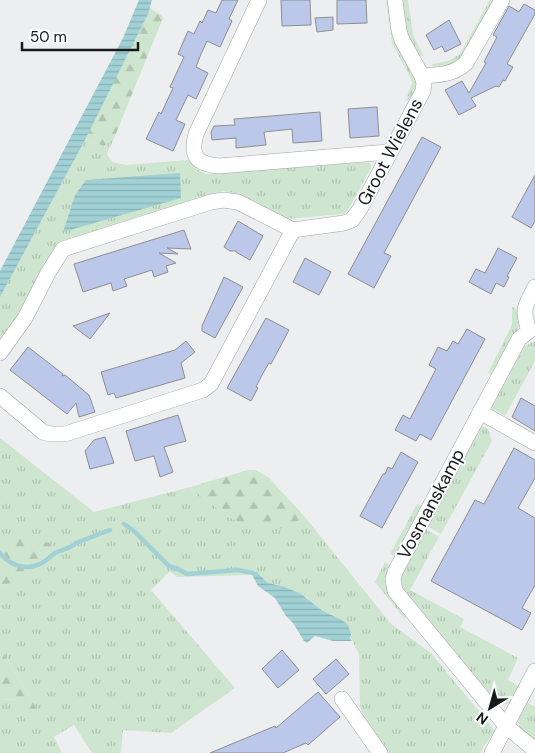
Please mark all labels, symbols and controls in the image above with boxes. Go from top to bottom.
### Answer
scale bar [22,20,139,52]
text: 50 m [30,27,67,47]
street label: Groot Wielens [352,94,428,210]
street label: Vosmanskamp [392,445,470,563]
north arrow [465,683,515,733]
text: N [473,708,492,729]

